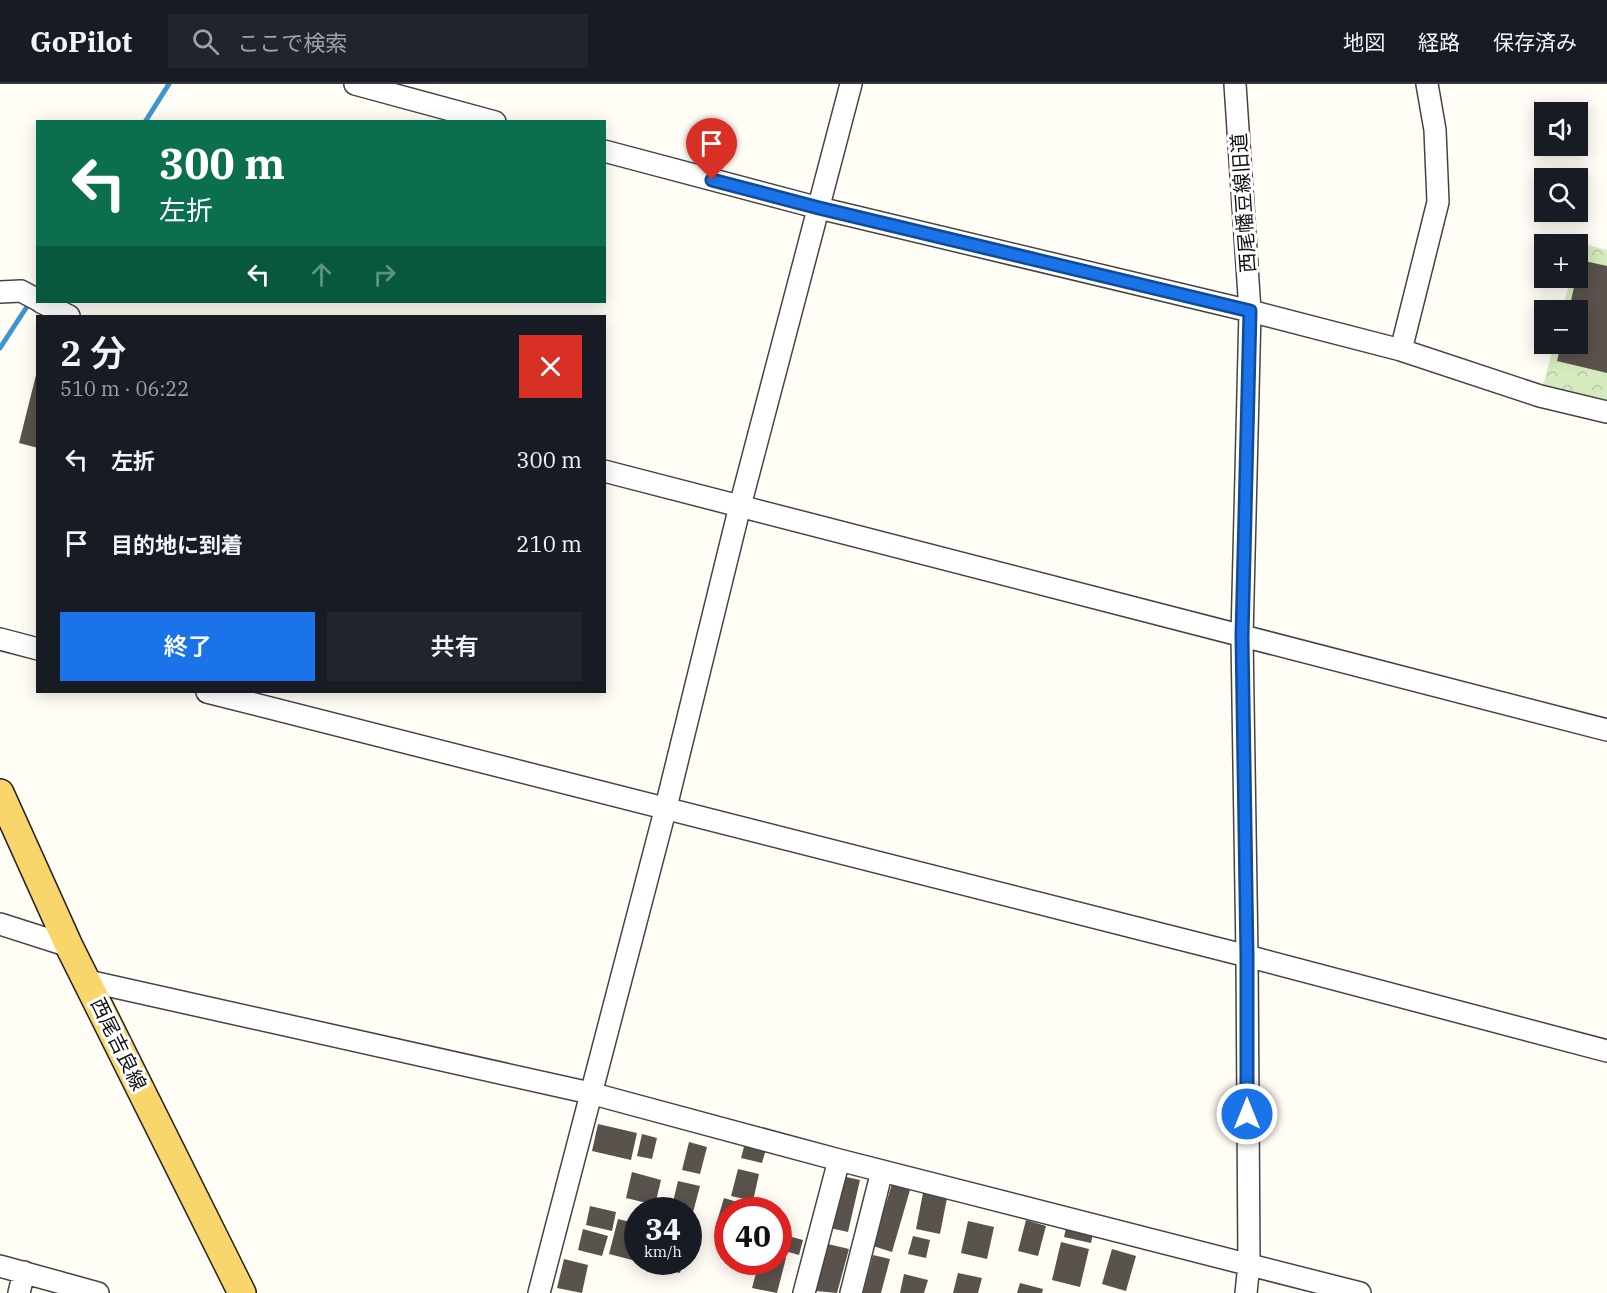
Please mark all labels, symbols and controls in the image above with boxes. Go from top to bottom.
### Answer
search box [168,14,588,68]
text: GoPilot [30,23,132,60]
icon: search [189,25,222,58]
text: ここで検索 [237,28,347,57]
text: 地図 [1343,28,1385,56]
text: 経路 [1418,28,1460,56]
text: 保存済み [1493,28,1577,56]
map controls [1534,102,1588,354]
button: sound [1534,102,1588,156]
pin [686,118,737,180]
icon: arrive [695,127,728,160]
street label: 西尾幡豆線旧道 [1225,132,1261,274]
text: 300 m [159,136,285,191]
icon: left [60,144,138,222]
button: search [1534,168,1588,222]
text: 左折 [159,192,213,227]
button: + [1534,234,1588,288]
icon: left [242,258,275,291]
icon: ahead [305,258,338,291]
icon: right [368,258,401,291]
button: − [1534,300,1588,354]
text: 2 分 [60,329,126,376]
button: close [519,335,582,398]
text: 510 m · 06:22 [60,375,189,402]
icon: left [60,443,93,476]
text: 300 m [516,445,582,474]
text: 左折 [111,446,155,475]
icon: arrive [60,527,93,560]
text: 210 m [516,529,582,558]
text: 目的地に到着 [111,530,243,559]
button: 終了 [60,612,315,681]
button: 共有 [327,612,582,681]
street label: 西尾吉良線 [85,993,153,1095]
position arrow [1215,1082,1279,1146]
speed limit sign: 40 [714,1197,792,1275]
text: 34 [645,1209,681,1248]
text: km/h [644,1242,682,1261]

